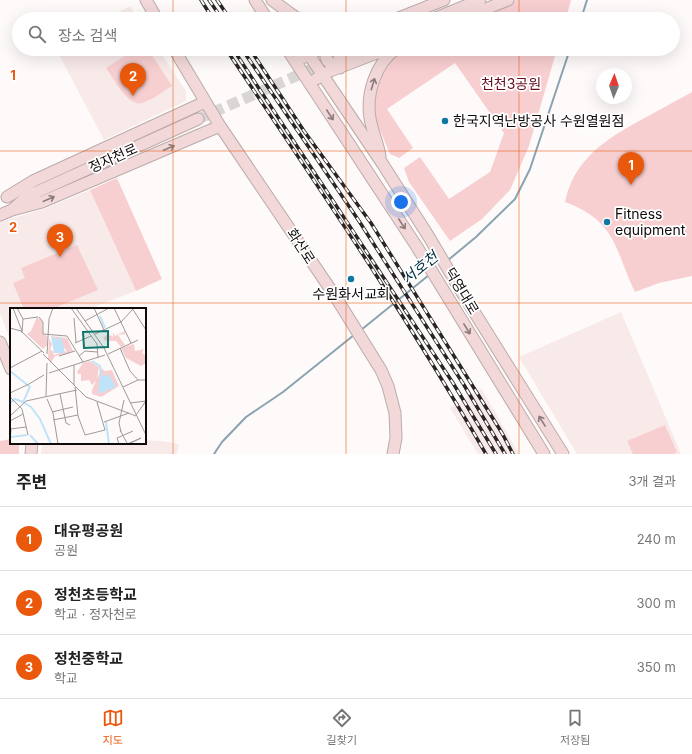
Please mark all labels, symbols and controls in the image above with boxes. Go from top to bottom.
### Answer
search box [12,12,680,56]
icon: search [26,23,48,45]
text: 장소 검색 [58,26,117,45]
pin: 2 [120,63,146,96]
text: 1 [10,67,16,83]
north arrow [596,68,632,104]
park label: 천천3공원 [481,75,541,92]
one-way arrow [370,78,377,91]
one-way arrow [326,109,334,120]
place label: 한국지역난방공사 수원열원점 [453,112,624,129]
marker: 한국지역난방공사 수원열원점 [440,116,450,126]
street label: 정자천로 [86,139,140,176]
one-way arrow [162,144,174,151]
pin: 1 [618,152,644,185]
your location [391,192,411,212]
one-way arrow [43,195,55,202]
place label: Fitness equipment [615,205,686,238]
marker: Fitness equipment [602,217,612,227]
one-way arrow [398,218,406,229]
text: 2 [9,219,17,235]
pin: 3 [47,224,73,257]
street label: 화산로 [284,225,319,267]
water label: 서호천 [398,246,443,288]
street label: 덕영대로 [442,264,483,317]
marker: 수원화서교회 [346,274,356,284]
place label: 수원화서교회 [312,285,390,302]
inset map [10,308,146,444]
one-way arrow [463,323,471,334]
one-way arrow [538,415,546,427]
text: 주변 [16,472,47,492]
text: 3개 결과 [628,473,676,489]
text: 대유평공원 [54,521,123,540]
text: 1 [26,531,32,547]
text: 240 m [637,531,676,547]
text: 공원 [54,542,78,558]
text: 정천초등학교 [54,585,137,604]
text: 2 [25,595,33,611]
text: 300 m [637,595,676,611]
text: 학교 · 정자천로 [54,606,137,622]
text: 정천중학교 [54,649,123,668]
text: 3 [25,659,33,675]
text: 350 m [637,659,676,675]
text: 학교 [54,670,78,686]
tab: 지도 [102,707,124,747]
tab: 길찾기 [327,707,357,747]
tab: 저장됨 [560,707,590,747]

